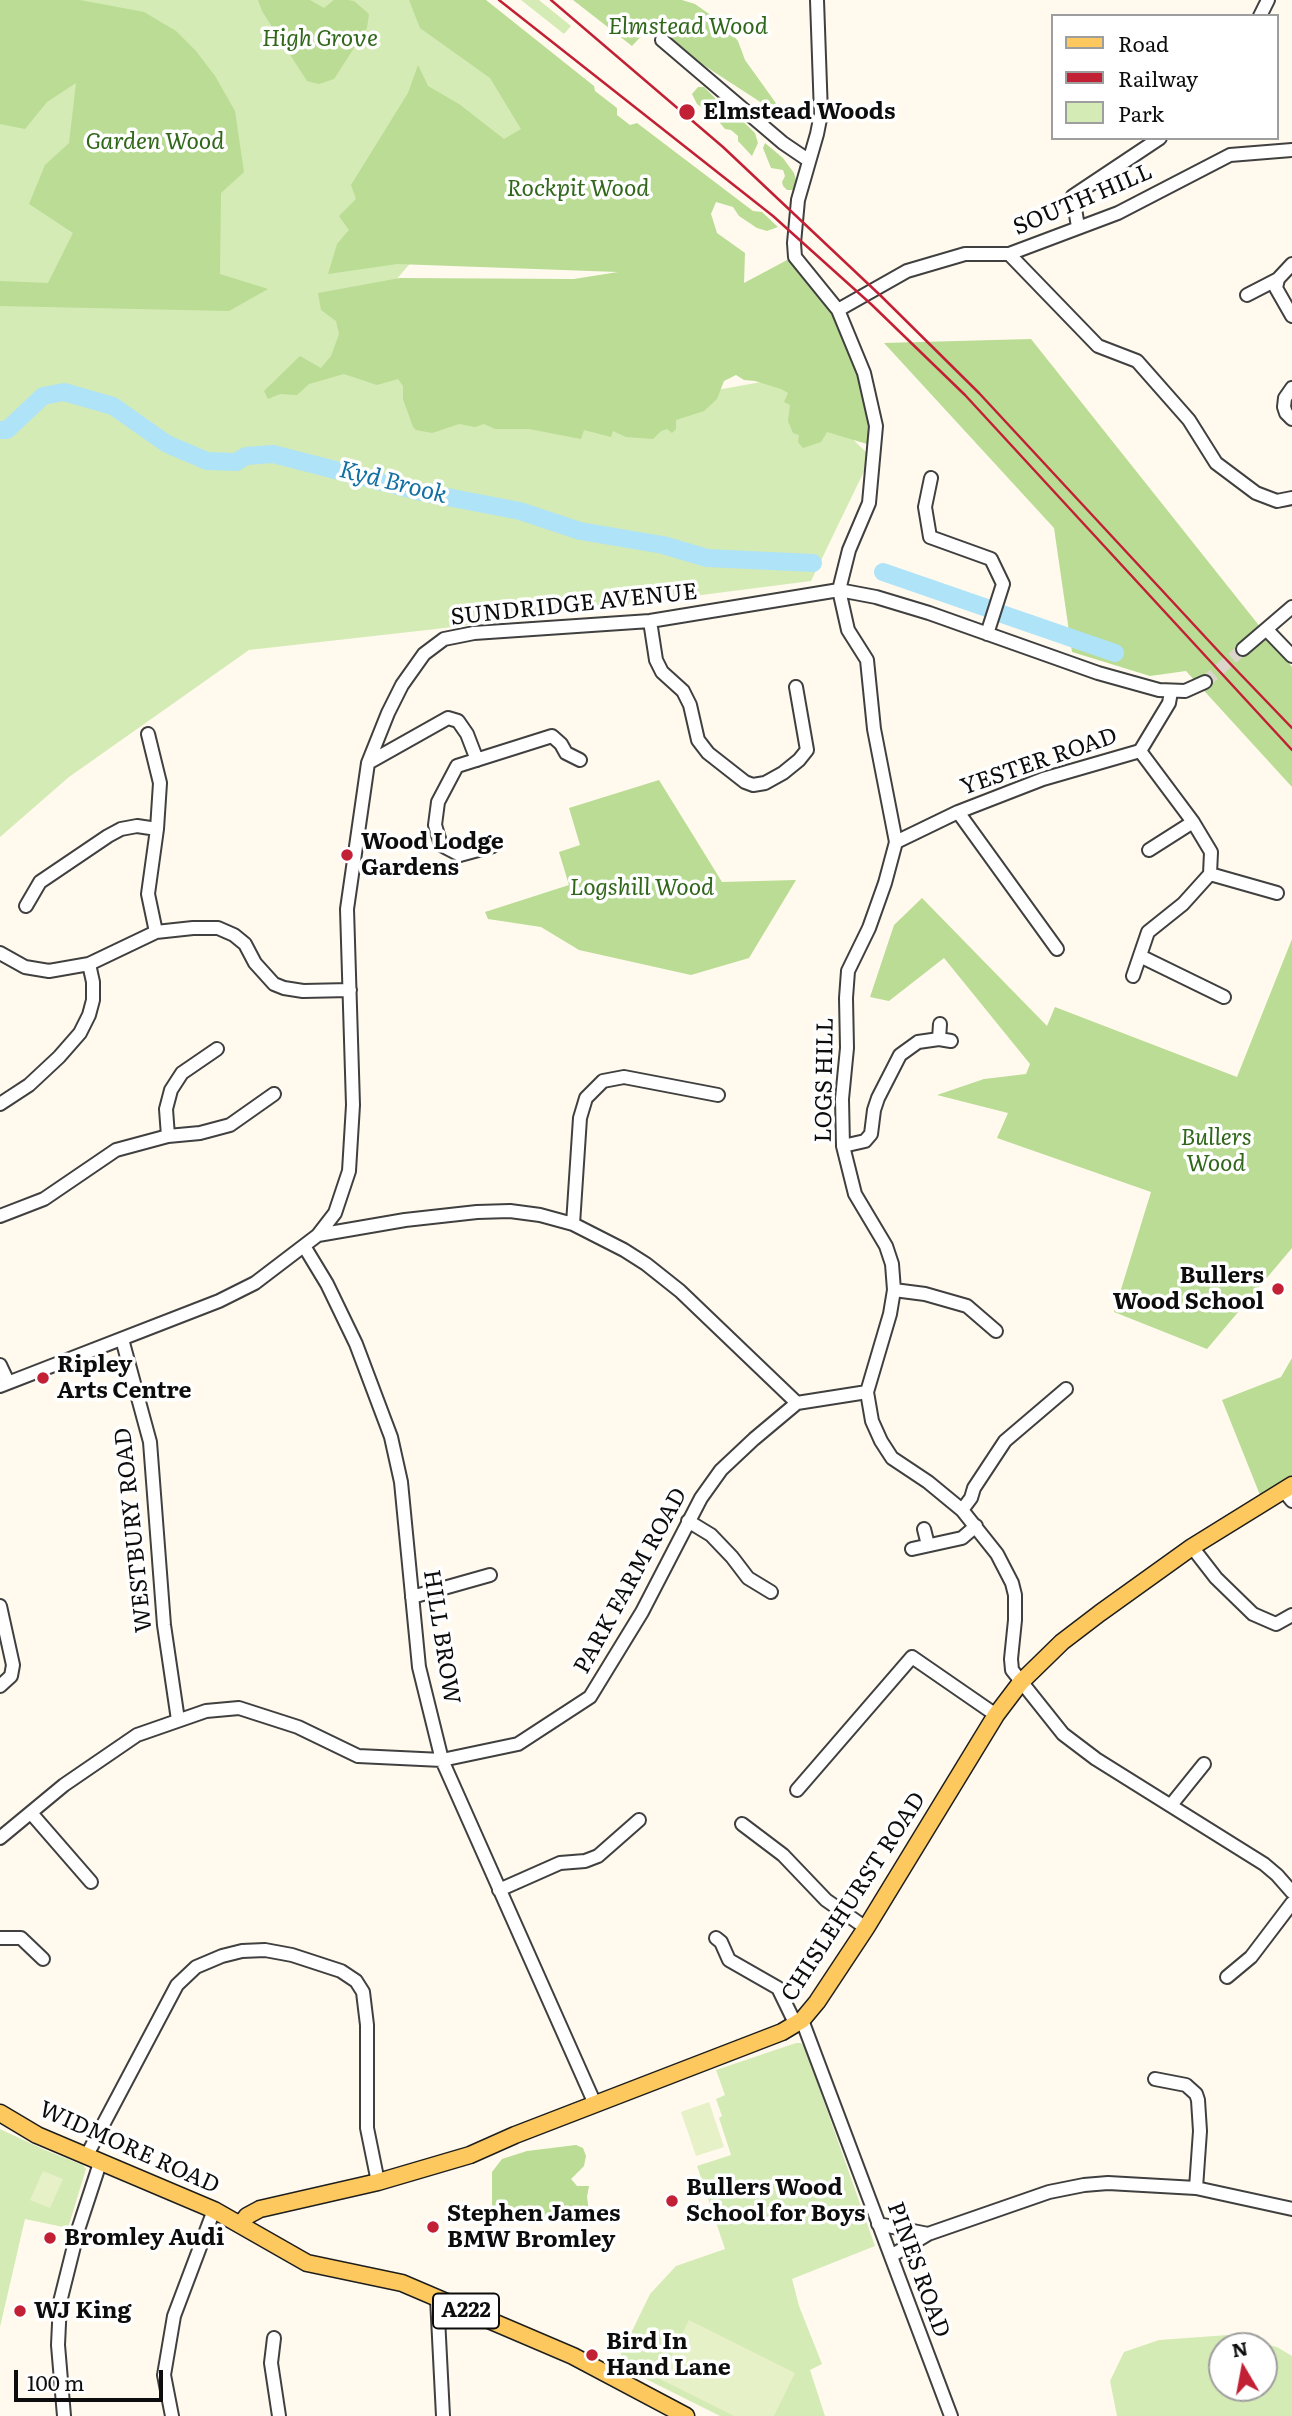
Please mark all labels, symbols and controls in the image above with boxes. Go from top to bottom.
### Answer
park label: Elmstead Wood [608,13,768,41]
legend [1050,14,1278,140]
park label: High Grove [262,25,378,53]
text: Road [1118,27,1169,58]
text: Railway [1118,62,1198,93]
text: Park [1118,97,1164,128]
place label: Elmstead Woods [703,98,895,126]
marker: Elmstead Woods [677,102,697,122]
park label: Garden Wood [86,128,224,156]
street label: SOUTH HILL [1009,158,1157,242]
park label: Rockpit Wood [507,175,649,203]
water label: Kyd Brook [336,456,450,510]
street label: SUNDRIDGE AVENUE [449,578,699,632]
street label: YESTER ROAD [957,722,1121,802]
place label: Wood Lodge Gardens [361,828,504,882]
marker: Wood Lodge Gardens [339,847,355,863]
park label: Logshill Wood [570,874,714,902]
street label: LOGS HILL [810,1017,840,1143]
park label: Bullers Wood [1180,1124,1252,1178]
place label: Bullers Wood School [1113,1262,1264,1316]
marker: Bullers Wood School [1270,1281,1286,1297]
place label: Ripley Arts Centre [57,1351,192,1405]
marker: Ripley Arts Centre [35,1370,51,1386]
street label: WESTBURY ROAD [110,1426,158,1634]
street label: PARK FARM ROAD [569,1483,693,1679]
street label: HILL BROW [417,1568,465,1706]
street label: CHISLEHURST ROAD [776,1787,932,2007]
street label: WIDMORE ROAD [35,2096,223,2200]
place label: Bullers Wood School for Boys [686,2174,865,2228]
marker: Bullers Wood School for Boys [664,2193,680,2209]
street label: PINES ROAD [881,2198,955,2342]
place label: Stephen James BMW Bromley [447,2200,620,2254]
marker: Stephen James BMW Bromley [425,2219,441,2235]
place label: Bromley Audi [64,2224,224,2252]
marker: Bromley Audi [42,2230,58,2246]
road number: A222 [433,2294,499,2328]
place label: WJ King [34,2297,131,2325]
marker: WJ King [12,2303,28,2319]
place label: Bird In Hand Lane [606,2328,731,2382]
north arrow [1208,2332,1278,2402]
text: N [1229,2333,1250,2363]
marker: Bird In Hand Lane [584,2347,600,2363]
scale bar [18,2356,166,2400]
text: 100 m [27,2366,84,2397]

